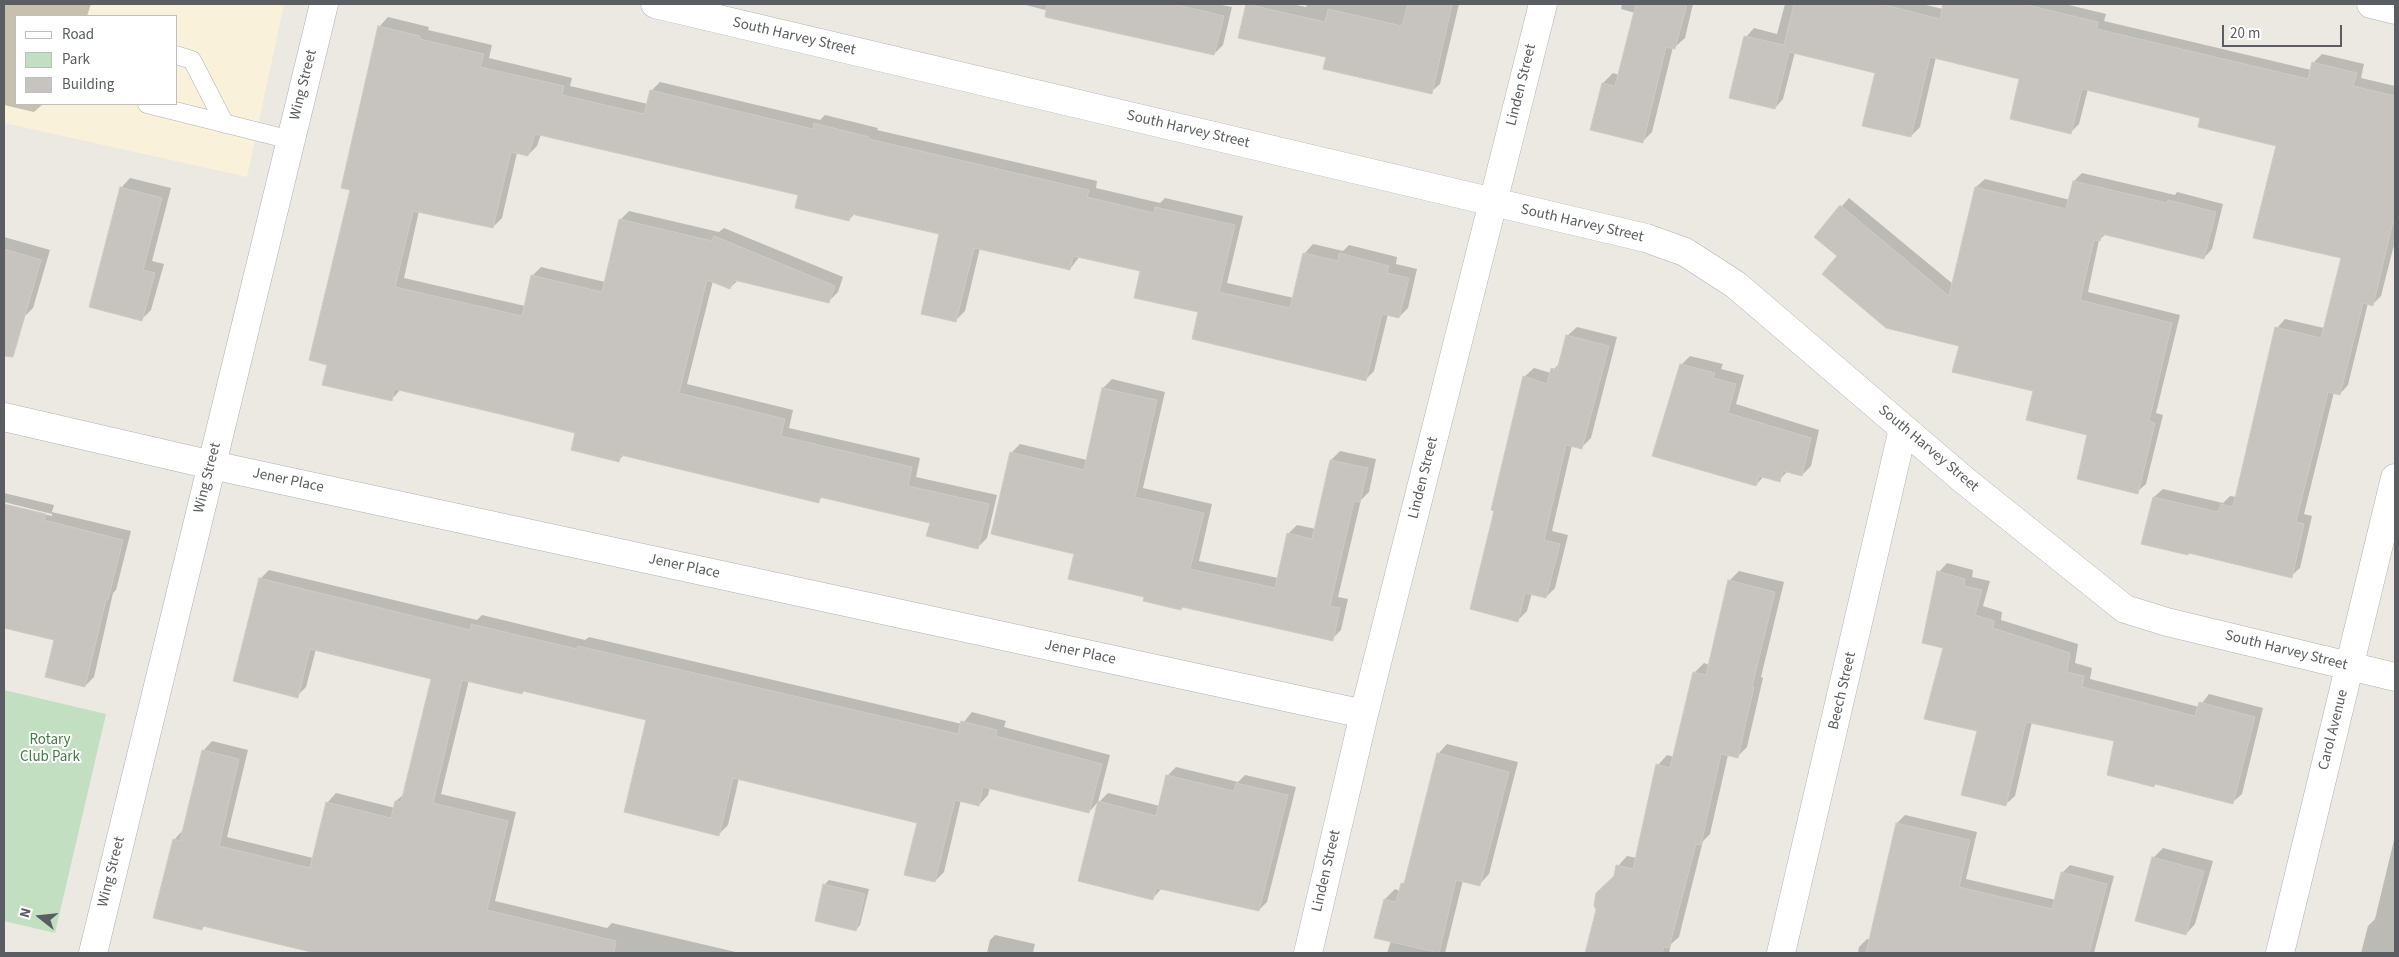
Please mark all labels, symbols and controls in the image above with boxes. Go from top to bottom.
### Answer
street label: South Harvey Street [731,14,857,60]
legend [15,15,178,105]
scale bar [2224,15,2344,47]
text: 20 m [2230,23,2260,44]
text: Road [62,24,94,45]
street label: Linden Street [1503,42,1541,128]
street label: Wing Street [287,48,321,122]
text: Park [62,49,90,70]
text: Building [62,74,114,95]
street label: South Harvey Street [1125,107,1251,153]
street label: South Harvey Street [1519,201,1645,247]
street label: South Harvey Street [1874,402,1982,496]
street label: Linden Street [1405,435,1443,521]
street label: Wing Street [191,441,225,515]
street label: Jener Place [251,465,325,497]
street label: Jener Place [647,551,721,583]
street label: South Harvey Street [2223,627,2349,675]
street label: Jener Place [1043,637,1117,669]
street label: Beech Street [1825,650,1861,732]
street label: Carol Avenue [2315,688,2353,772]
park label: Rotary Club Park [20,732,80,767]
street label: Linden Street [1309,828,1345,914]
street label: Wing Street [95,835,129,909]
north arrow [15,892,65,942]
text: N [15,906,36,920]

